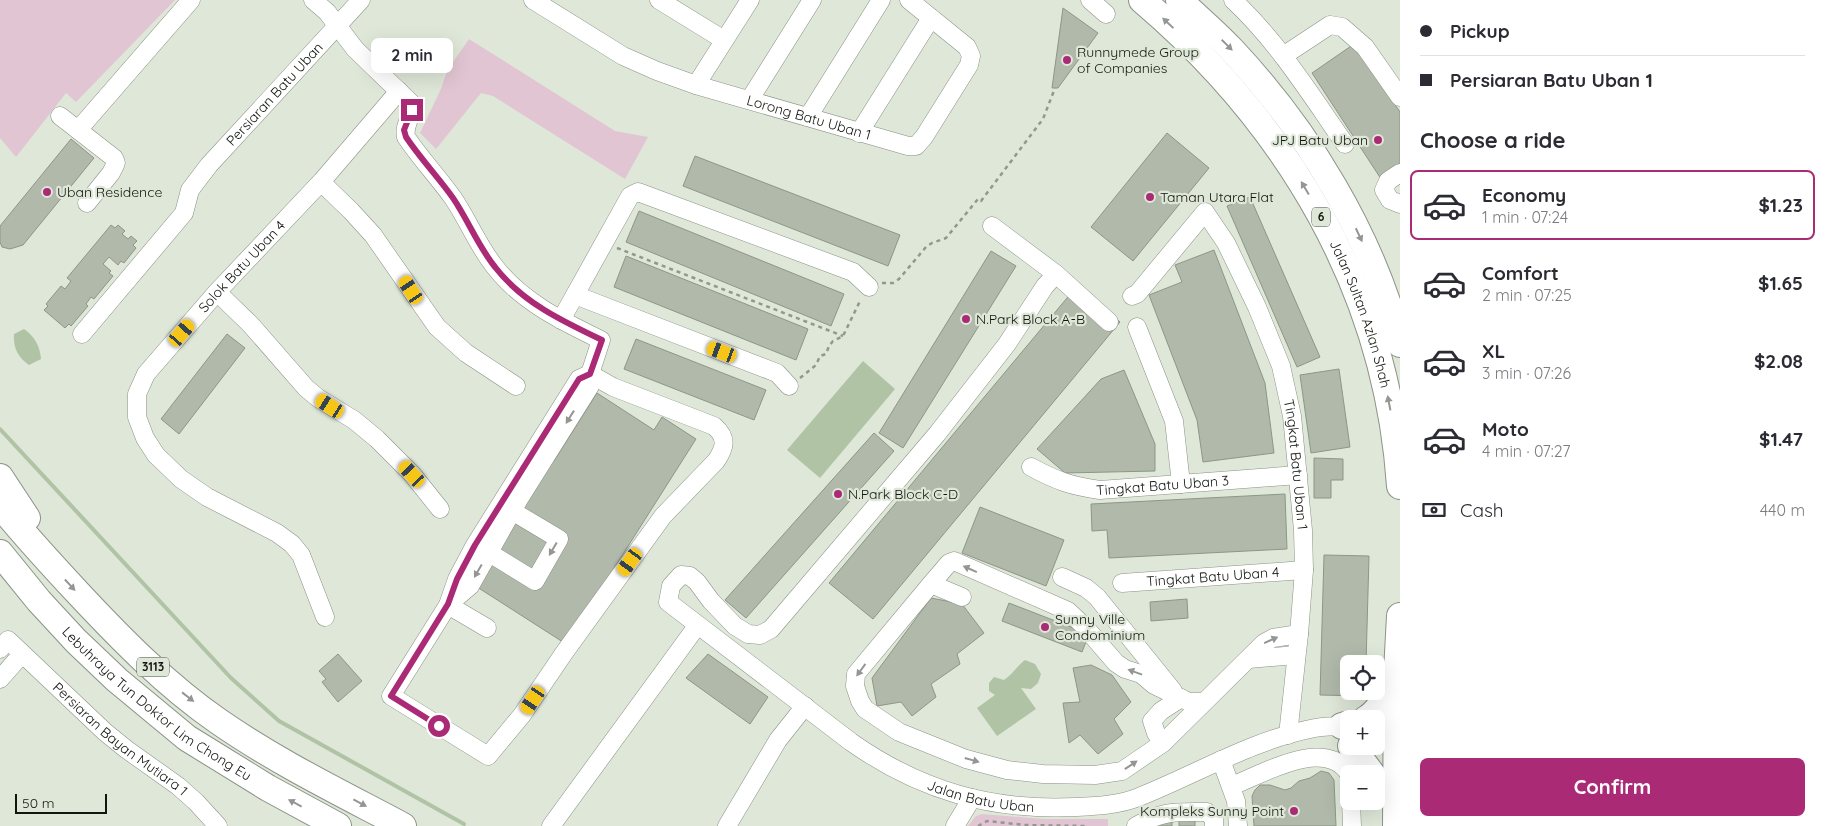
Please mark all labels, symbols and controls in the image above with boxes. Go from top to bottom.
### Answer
one-way arrow [1162,17,1174,29]
text: Pickup [1450,19,1510,43]
street label: Persiaran Batu Uban [222,38,327,150]
callout: 2 min [371,38,453,72]
one-way arrow [1221,39,1233,51]
place label: Runnymede Group of Companies [1077,43,1199,77]
text: 2 min [391,45,433,65]
marker: Runnymede Group of Companies [1061,54,1073,66]
text: Persiaran Batu Uban 1 [1450,68,1653,92]
street label: Lorong Batu Uban 1 [745,91,873,144]
route end [401,99,423,121]
text: Choose a ride [1420,126,1565,154]
place label: JPJ Batu Uban [1272,131,1368,149]
marker: JPJ Batu Uban [1372,134,1384,146]
one-way arrow [1301,181,1310,194]
place label: Uban Residence [57,183,162,201]
icon: car [1422,183,1467,228]
text: Economy [1482,183,1566,207]
marker: Uban Residence [41,186,53,198]
place label: Taman Utara Flat [1160,188,1274,206]
marker: Taman Utara Flat [1144,191,1156,203]
text: $1.23 [1759,193,1803,217]
text: 1 min · 07:24 [1482,207,1568,227]
road number: 6 [1312,208,1330,226]
street label: Solok Batu Uban 4 [194,216,289,316]
one-way arrow [1355,228,1363,243]
street label: Jalan Sultan Azlan Shah [1326,237,1395,390]
icon: car [1422,261,1467,306]
text: Comfort [1482,261,1559,285]
text: $1.65 [1758,271,1803,295]
car [396,273,425,307]
text: 2 min · 07:25 [1482,285,1572,305]
place label: N.Park Block A-B [976,310,1085,328]
marker: N.Park Block A-B [960,313,972,325]
car [166,317,197,349]
icon: car [1422,339,1467,384]
text: XL [1482,339,1505,363]
car [705,340,738,364]
text: $2.08 [1754,349,1803,373]
text: 3 min · 07:26 [1482,363,1571,383]
car [313,392,346,420]
one-way arrow [1385,396,1393,411]
street label: Tingkat Batu Uban 1 [1280,398,1312,530]
one-way arrow [566,411,575,424]
icon: car [1422,417,1467,462]
text: Moto [1482,417,1529,441]
text: $1.47 [1759,427,1803,451]
text: 4 min · 07:27 [1482,441,1571,461]
car [396,458,427,490]
street label: Tingkat Batu Uban 3 [1096,471,1230,499]
place label: N.Park Block C-D [848,485,958,503]
marker: N.Park Block C-D [832,488,844,500]
icon: cash [1420,496,1448,524]
text: Cash [1460,498,1504,522]
text: 440 m [1760,500,1805,520]
one-way arrow [549,542,557,557]
car [615,545,644,579]
street label: Tingkat Batu Uban 4 [1146,563,1280,590]
one-way arrow [963,564,977,572]
one-way arrow [473,565,482,578]
one-way arrow [64,578,76,590]
place label: Sunny Ville Condominium [1055,610,1145,644]
marker: Sunny Ville Condominium [1039,621,1051,633]
street label: Lebuhraya Tun Doktor Lim Chong Eu [58,623,255,785]
one-way arrow [1264,635,1278,643]
map controls [1340,655,1385,810]
button: locate [1340,655,1385,700]
road number: 3113 [137,658,169,676]
one-way arrow [856,663,866,677]
one-way arrow [1127,668,1142,676]
street label: Persiaran Bayan Mutiara 1 [49,678,192,800]
car [518,683,547,717]
one-way arrow [181,691,194,702]
button: + [1340,710,1385,755]
route start [428,715,450,737]
one-way arrow [964,757,979,765]
button: Confirm [1420,758,1805,816]
one-way arrow [1124,760,1137,770]
button: − [1340,765,1385,810]
street label: Jalan Batu Uban [925,776,1035,816]
scale bar [15,791,108,814]
text: 50 m [22,794,55,812]
one-way arrow [287,799,302,807]
one-way arrow [353,799,368,807]
place label: Kompleks Sunny Point [1140,802,1284,820]
marker: Kompleks Sunny Point [1288,805,1300,817]

